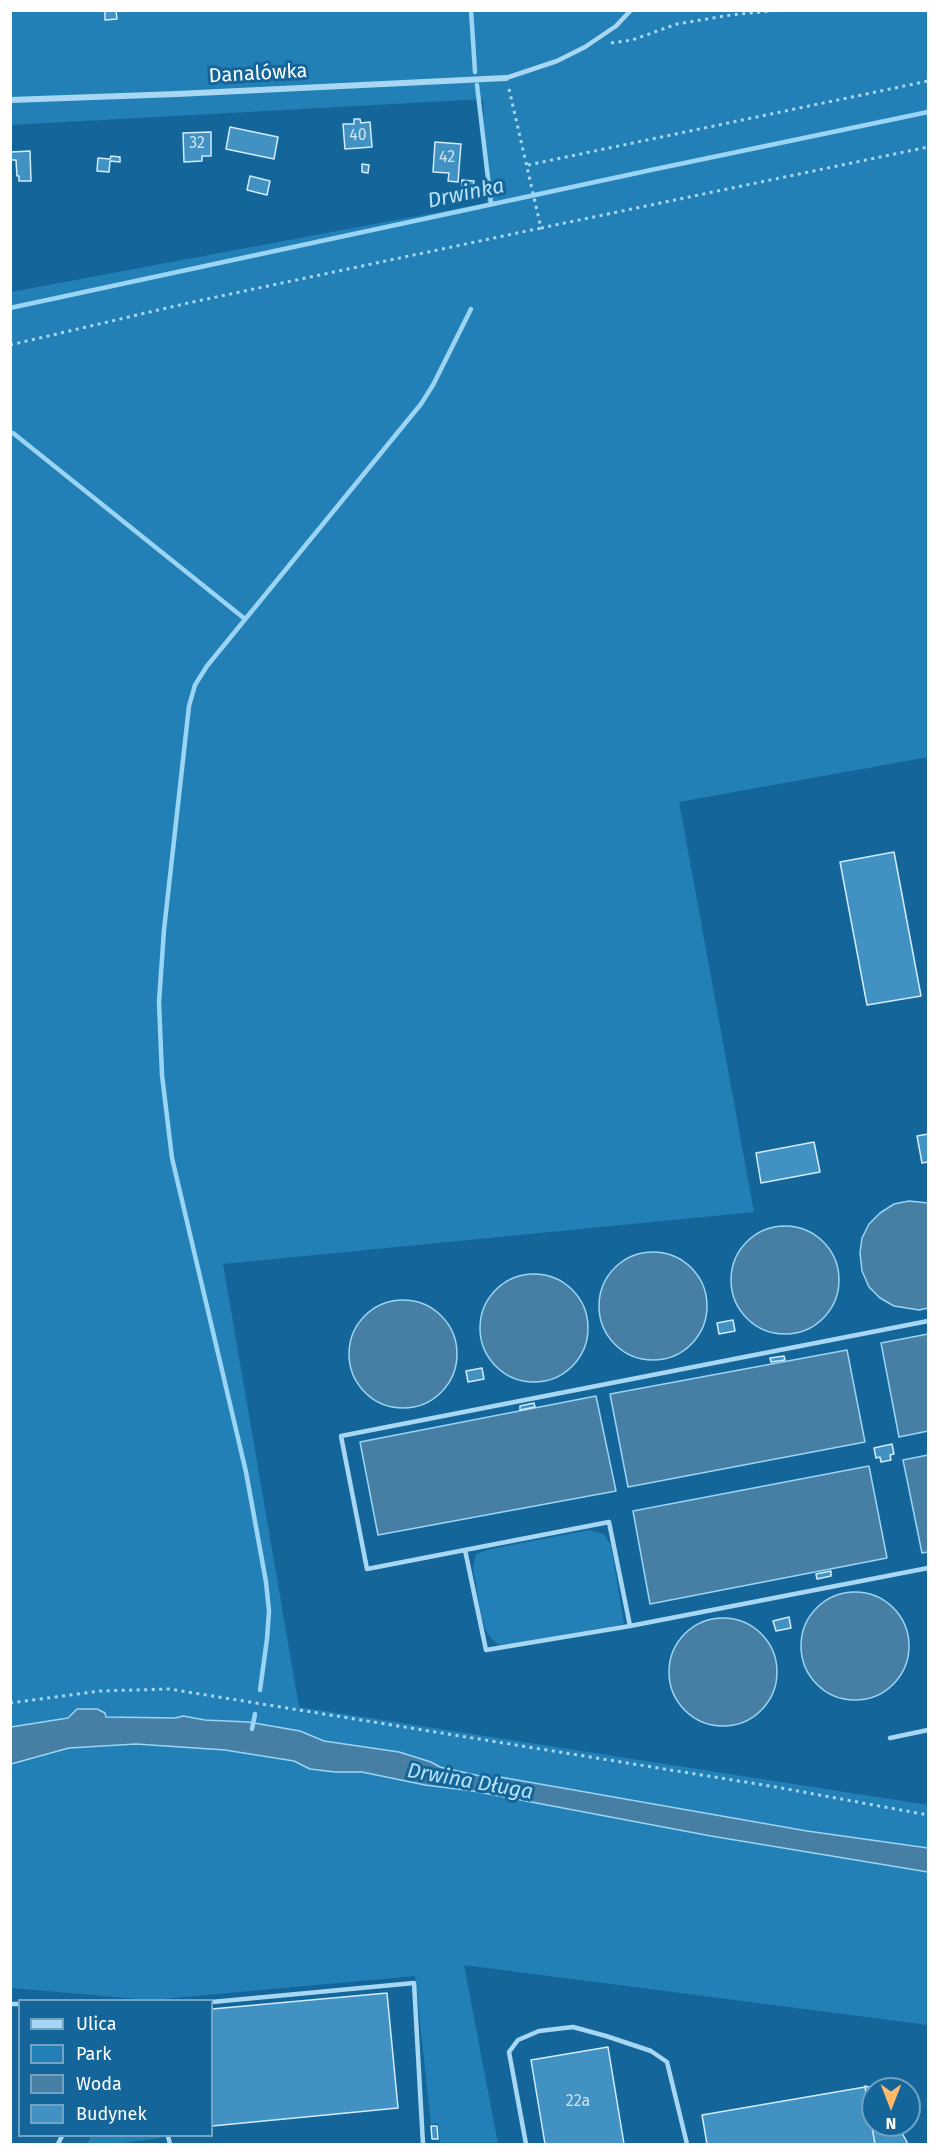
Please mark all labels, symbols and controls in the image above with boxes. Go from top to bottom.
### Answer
street label: Danalówka [208,59,308,89]
house number: 40 [349,126,367,146]
house number: 32 [189,134,205,154]
house number: 42 [439,148,455,168]
water label: Drwinka [425,174,507,214]
water label: Drwina Długa [405,1759,535,1805]
legend [18,1999,213,2137]
text: Ulica [76,2013,116,2035]
text: Park [76,2043,111,2065]
text: Woda [76,2073,122,2095]
north arrow [861,2077,921,2137]
house number: 22a [566,2092,590,2112]
text: Budynek [76,2103,147,2125]
text: N [886,2114,896,2133]

